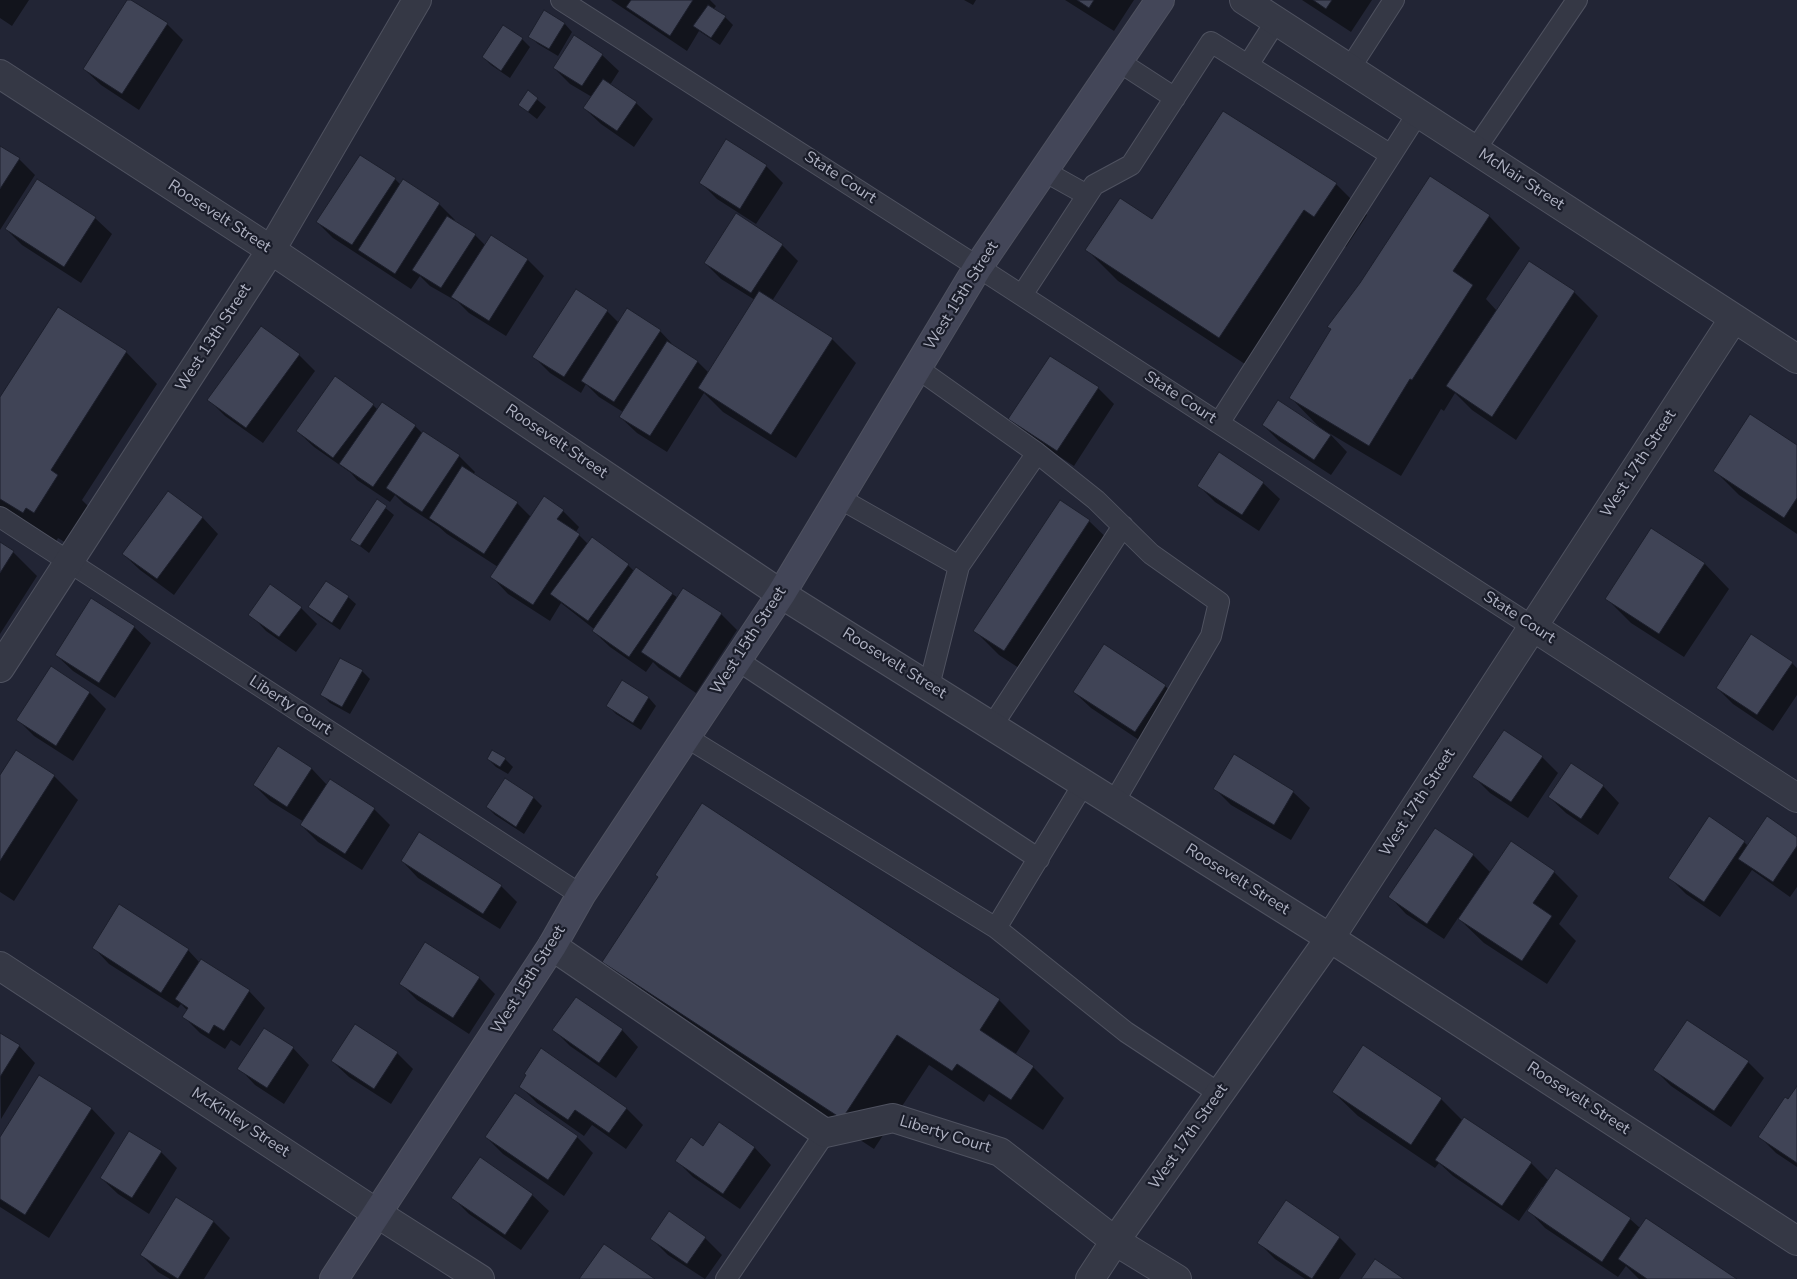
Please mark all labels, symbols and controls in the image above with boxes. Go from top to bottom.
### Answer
street label: McNair Street [1474,145,1568,215]
street label: State Court [800,148,880,208]
street label: Roosevelt Street [164,177,274,257]
street label: West 15th Street [921,238,1003,354]
street label: West 13th Street [172,281,256,395]
street label: State Court [1140,368,1220,428]
street label: Roosevelt Street [501,401,611,483]
street label: West 17th Street [1597,407,1681,521]
street label: West 15th Street [707,584,791,698]
street label: State Court [1479,588,1559,648]
street label: Roosevelt Street [838,624,950,704]
street label: Liberty Court [245,672,335,740]
street label: West 17th Street [1376,746,1460,860]
street label: Roosevelt Street [1181,840,1293,920]
street label: West 15th Street [488,922,570,1038]
street label: Roosevelt Street [1523,1059,1633,1139]
street label: West 17th Street [1146,1081,1232,1193]
street label: McKinley Street [187,1084,293,1162]
street label: Liberty Court [897,1112,993,1158]

